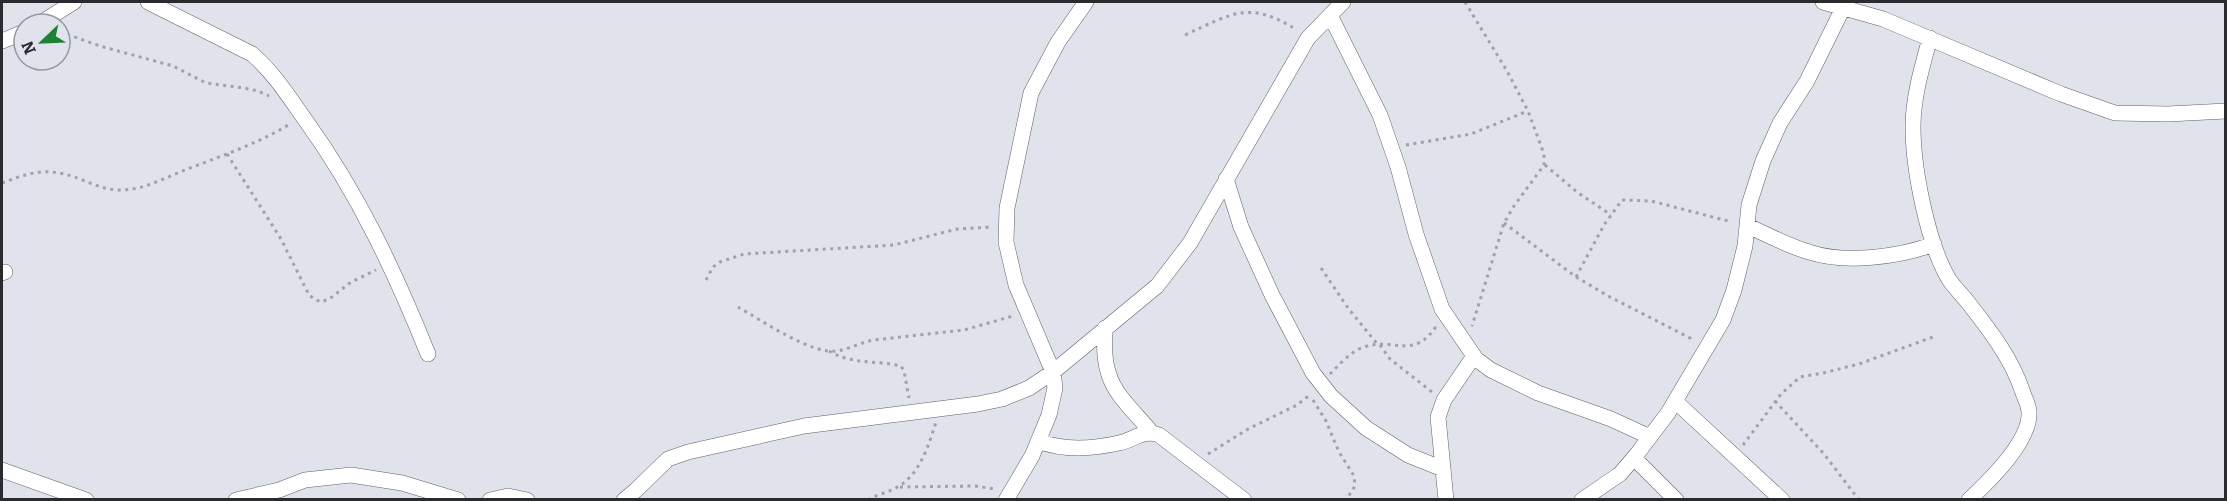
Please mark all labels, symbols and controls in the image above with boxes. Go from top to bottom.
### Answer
north arrow [12,12,72,72]
text: N [17,38,40,57]

